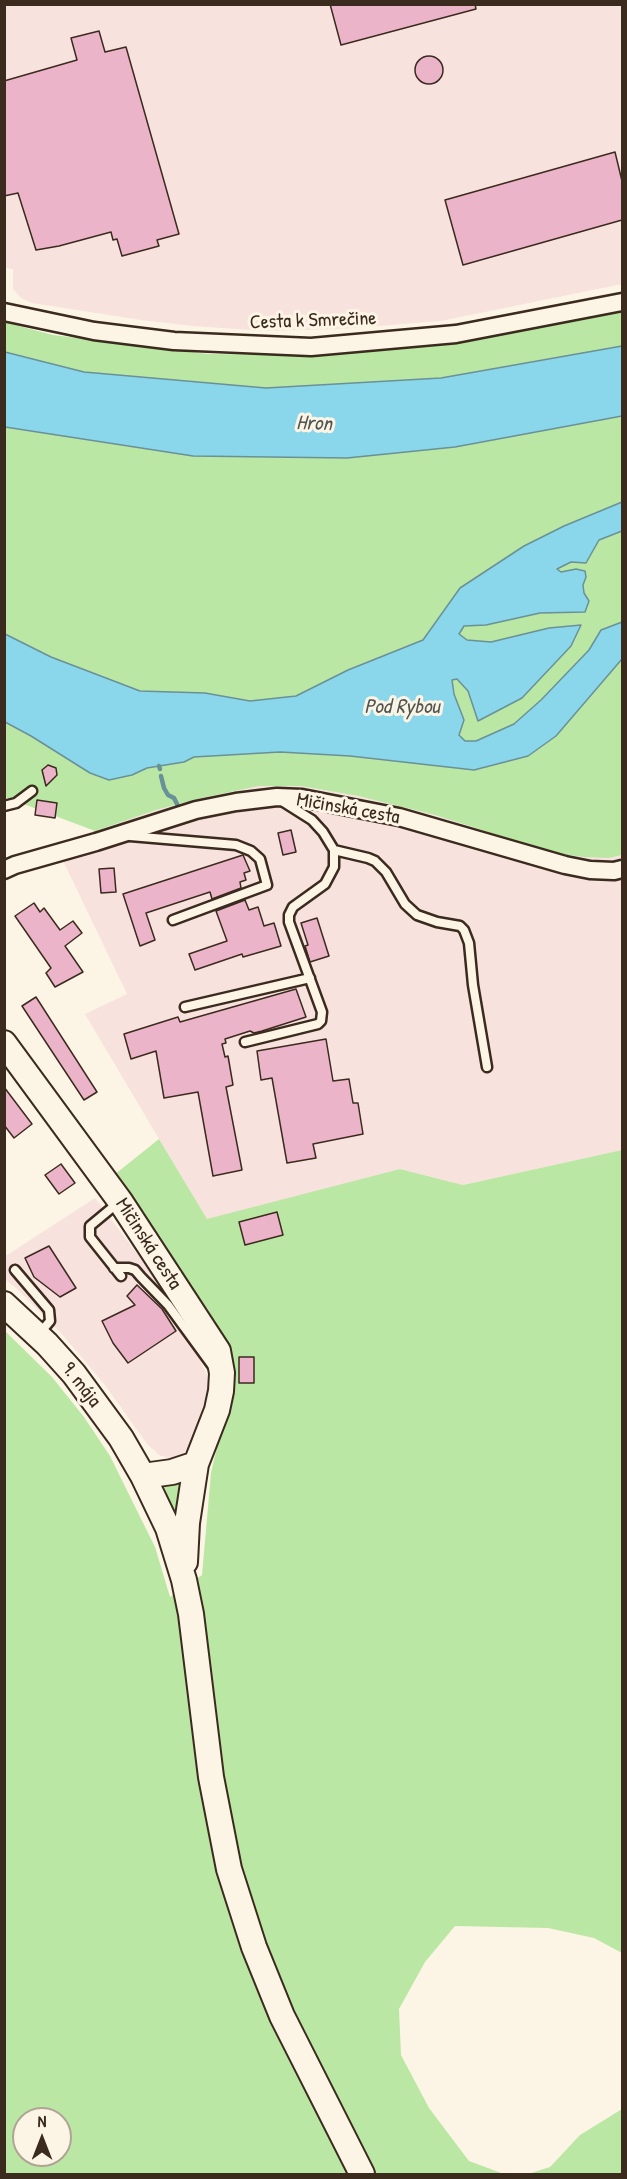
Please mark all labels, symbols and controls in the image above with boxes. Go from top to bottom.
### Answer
street label: Cesta k Smrečine [249,307,377,335]
water label: Hron [296,411,332,437]
water label: Pod Rybou [364,694,440,720]
street label: Mičinská cesta [295,788,401,830]
street label: Mičinská cesta [110,1194,186,1294]
street label: 9. mája [56,1358,106,1412]
north arrow [12,2107,72,2167]
text: N [38,2110,46,2132]

